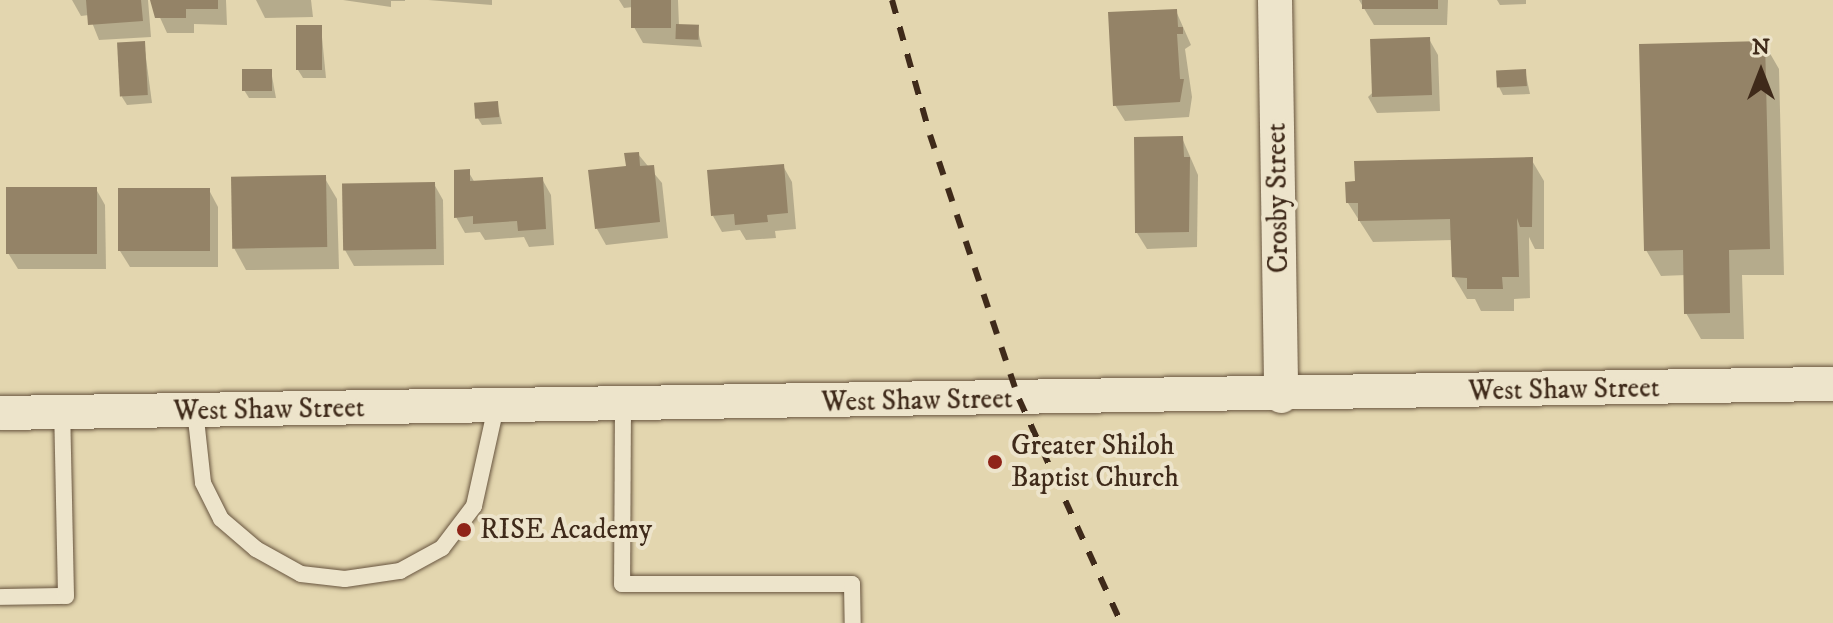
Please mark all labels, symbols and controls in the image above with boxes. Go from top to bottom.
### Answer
north arrow [1721,32,1801,112]
text: N [1752,34,1770,61]
street label: Crosby Street [1260,122,1296,274]
street label: West Shaw Street [1468,372,1660,408]
street label: West Shaw Street [821,383,1013,419]
street label: West Shaw Street [173,392,365,428]
place label: Greater Shiloh Baptist Church [1011,429,1179,495]
marker: Greater Shiloh Baptist Church [986,453,1004,471]
place label: RISE Academy [480,513,652,547]
marker: RISE Academy [455,521,473,539]

